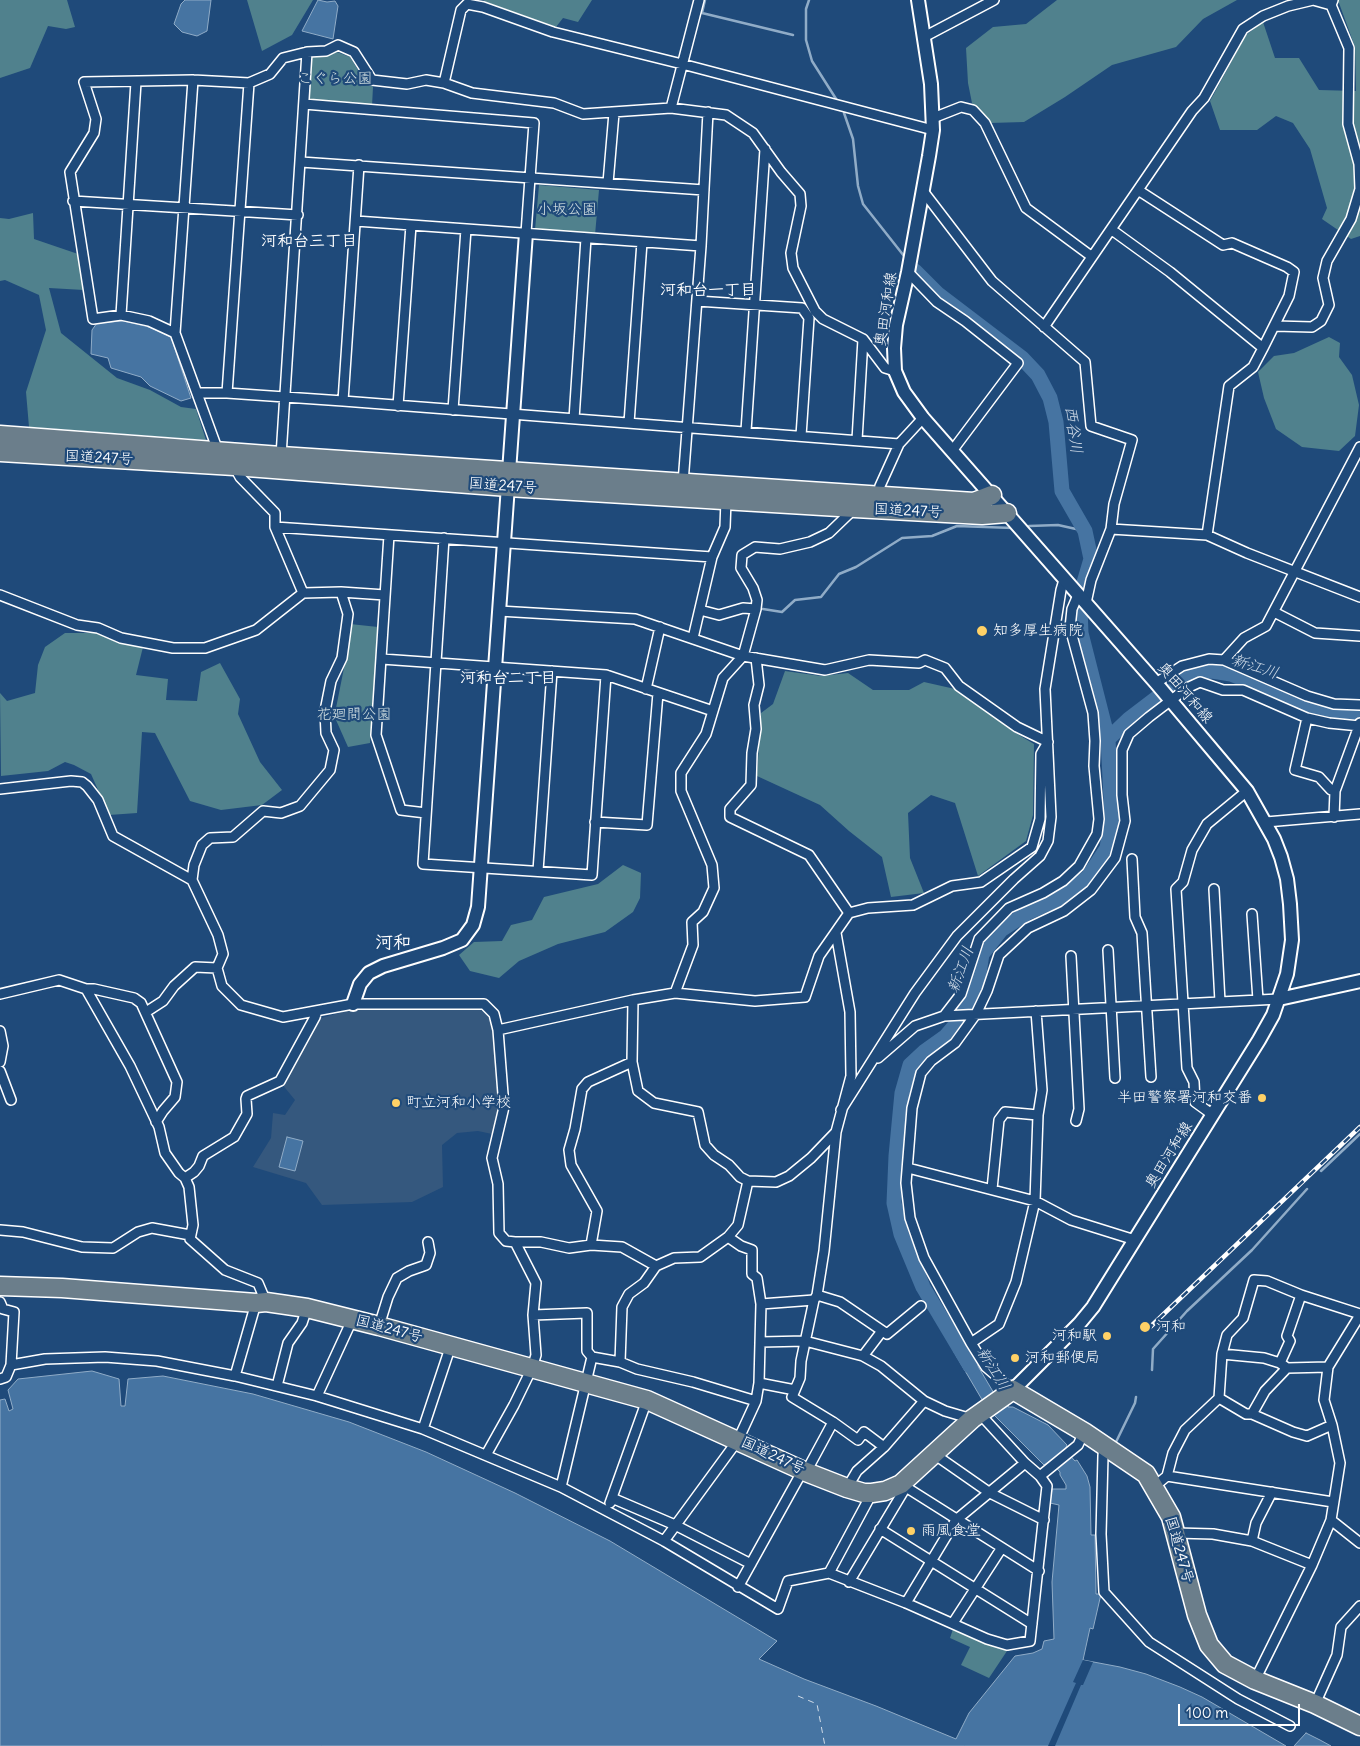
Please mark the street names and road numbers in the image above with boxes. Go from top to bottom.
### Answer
street label: 奥田河和線 [871,271,901,347]
street label: 国道247号 [64,447,134,469]
street label: 国道247号 [468,475,538,497]
street label: 国道247号 [873,500,943,522]
street label: 奥田河和線 [1154,659,1216,727]
street label: 奥田河和線 [1141,1118,1197,1192]
street label: 国道247号 [353,1311,425,1347]
street label: 国道247号 [738,1433,808,1479]
street label: 国道247号 [1161,1514,1197,1586]

